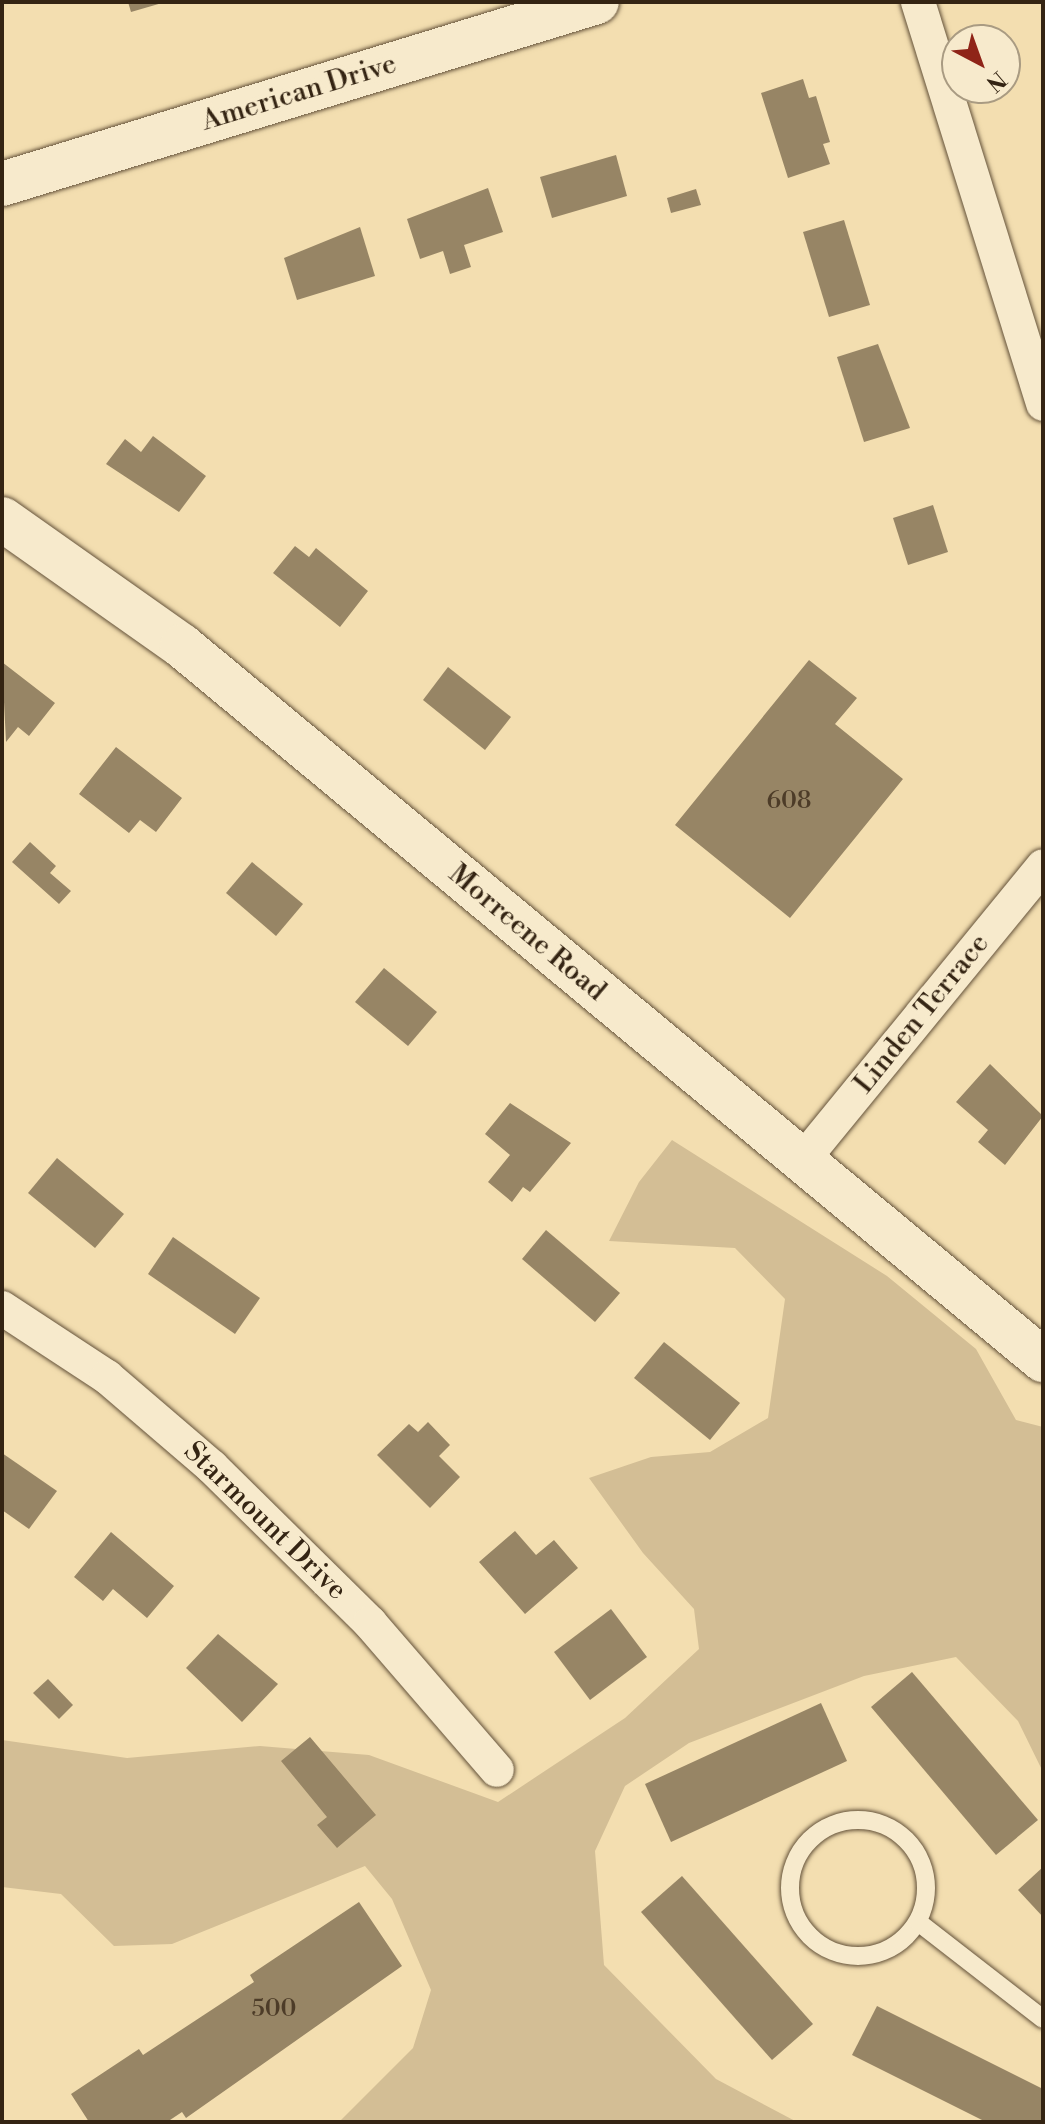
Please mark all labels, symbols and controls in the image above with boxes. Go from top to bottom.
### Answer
north arrow [941,24,1021,104]
street label: American Drive [198,47,400,139]
text: N [980,65,1011,97]
house number: 608 [766,788,812,816]
street label: Morreene Road [442,858,612,1008]
street label: Linden Terrace [847,928,997,1100]
street label: Starmount Drive [177,1435,353,1607]
house number: 500 [251,1996,297,2024]

